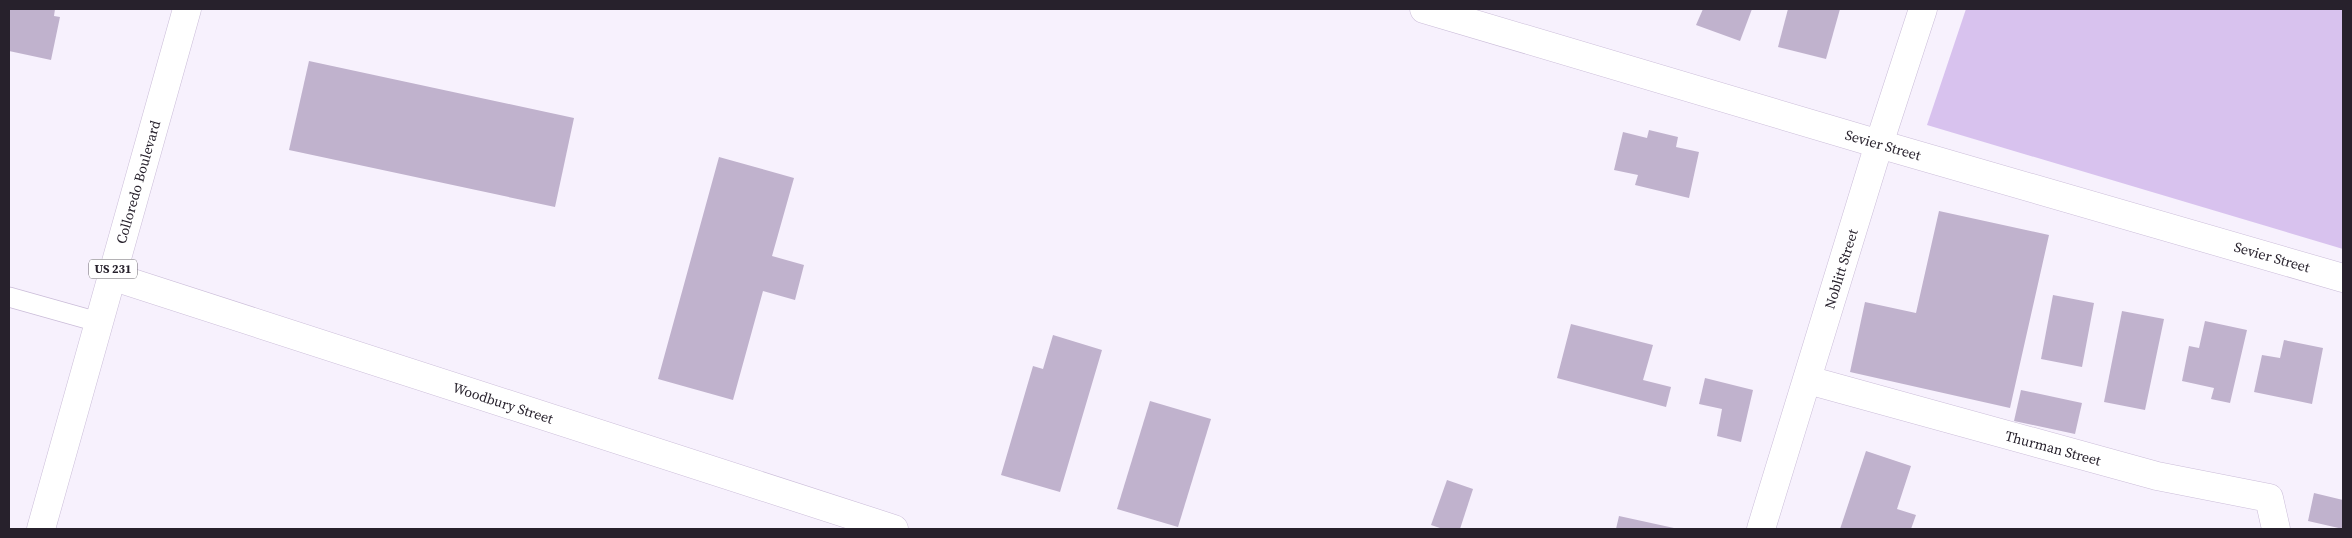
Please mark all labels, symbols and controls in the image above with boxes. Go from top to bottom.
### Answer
street label: Colloredo Boulevard [111,118,165,246]
street label: Sevier Street [1843,125,1924,165]
street label: Noblitt Street [1819,226,1863,311]
street label: Sevier Street [2232,237,2313,277]
road number: US 231 [89,260,137,278]
street label: Woodbury Street [450,377,556,429]
street label: Thurman Street [2003,426,2104,471]

